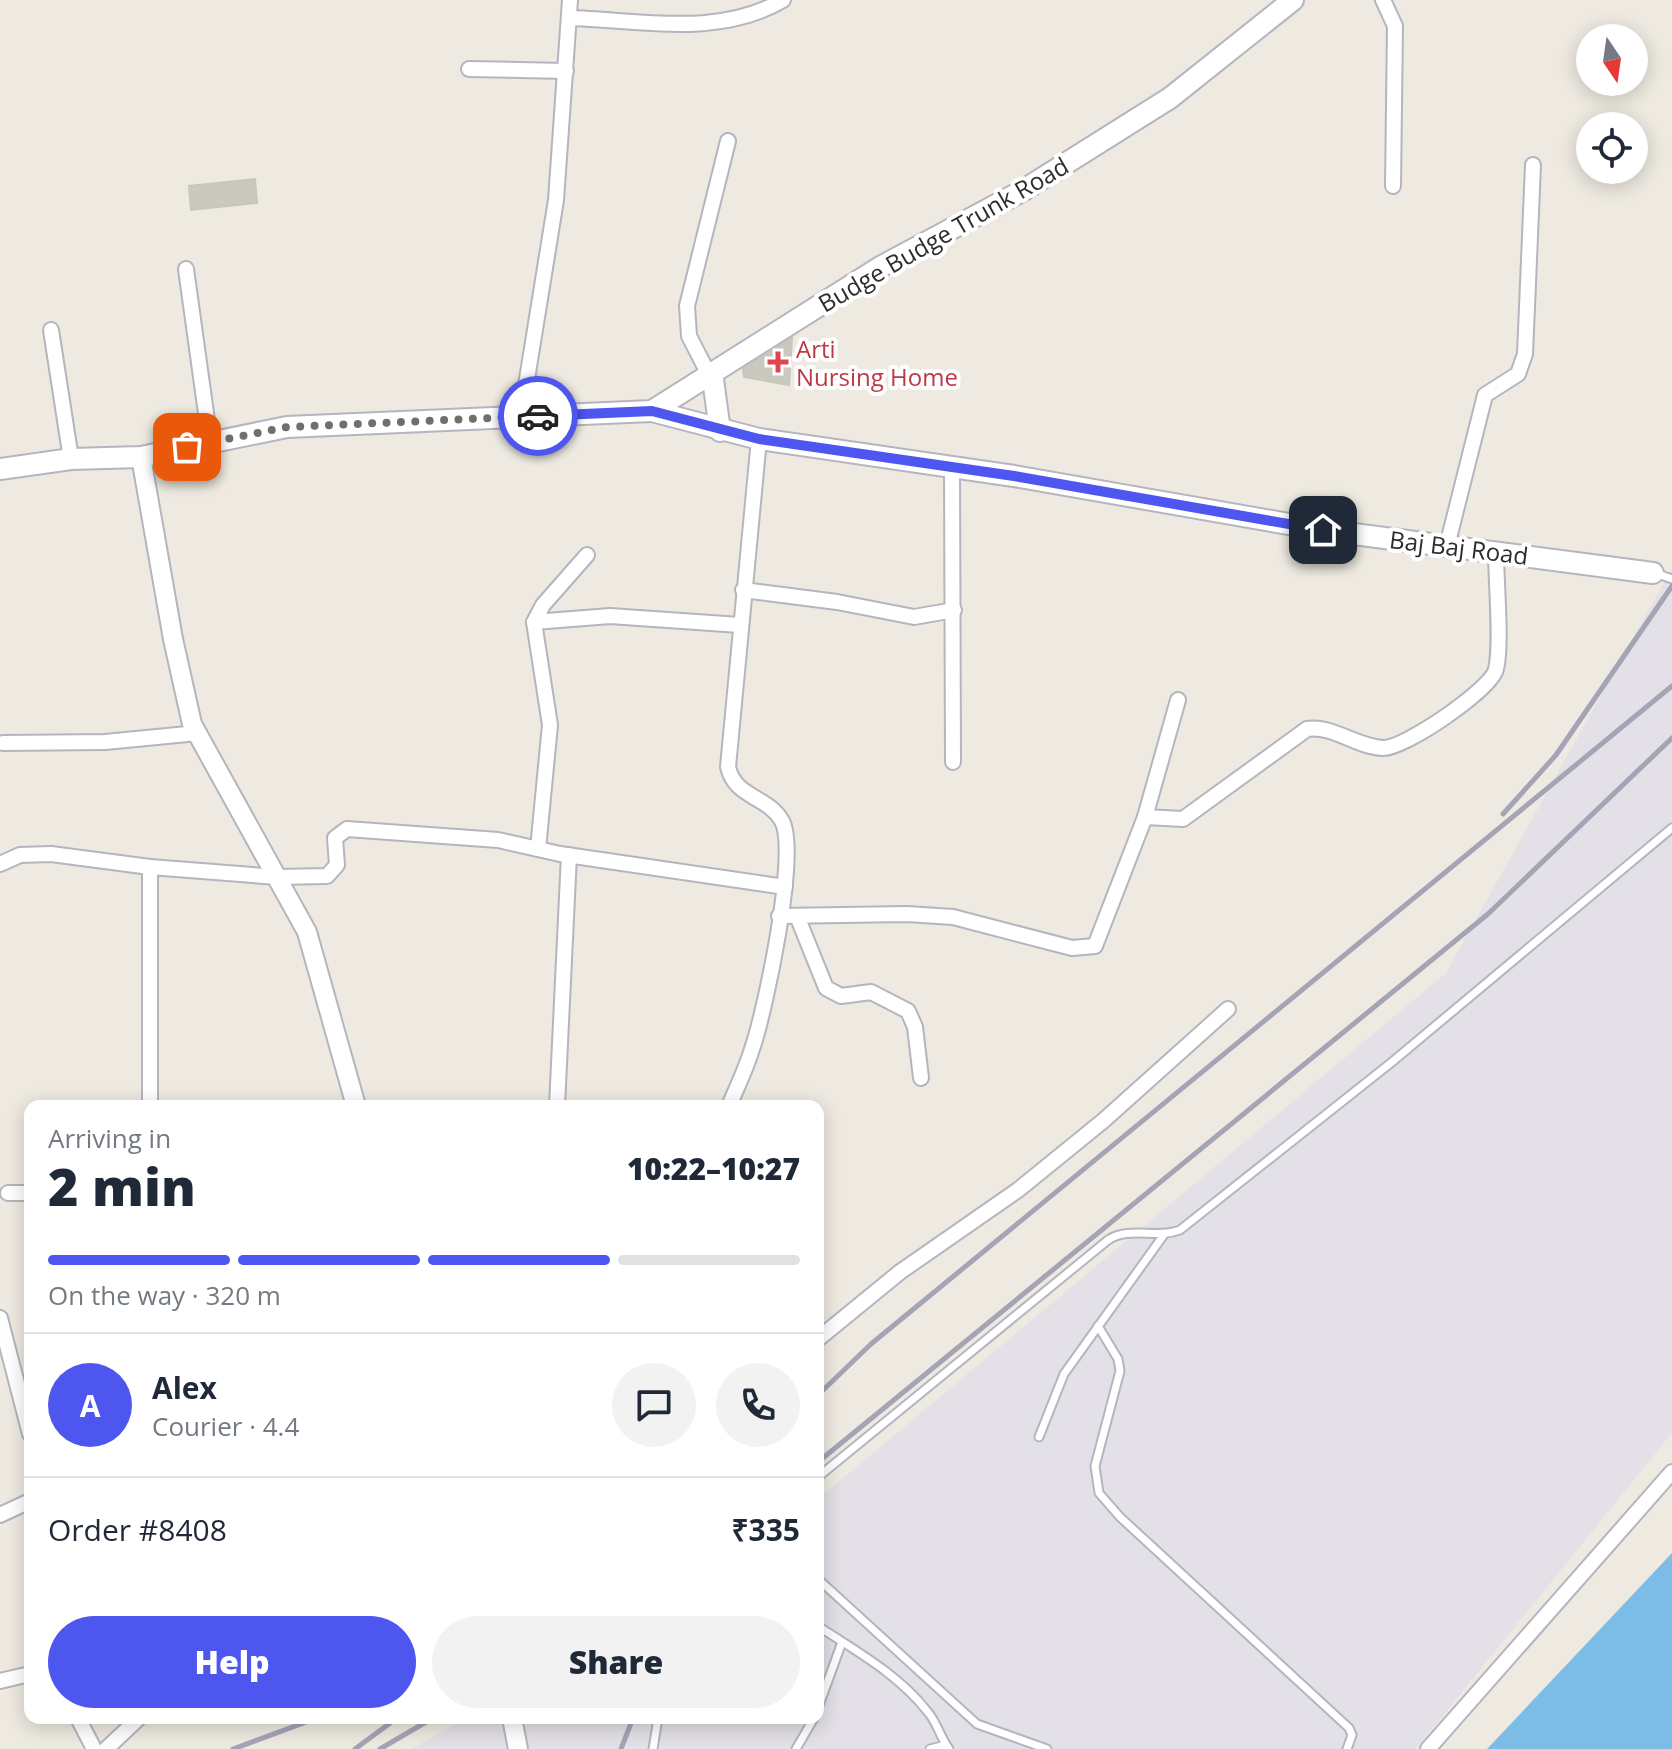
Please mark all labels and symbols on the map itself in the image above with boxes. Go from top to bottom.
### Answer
north arrow [1576,24,1648,96]
street label: Budge Budge Trunk Road [812,149,1074,319]
place label: Arti Nursing Home [796,332,958,393]
marker: Arti Nursing Home [767,351,789,373]
courier [498,376,578,456]
pin [153,413,221,481]
pin [1289,496,1357,564]
street label: Baj Baj Road [1388,522,1530,572]

